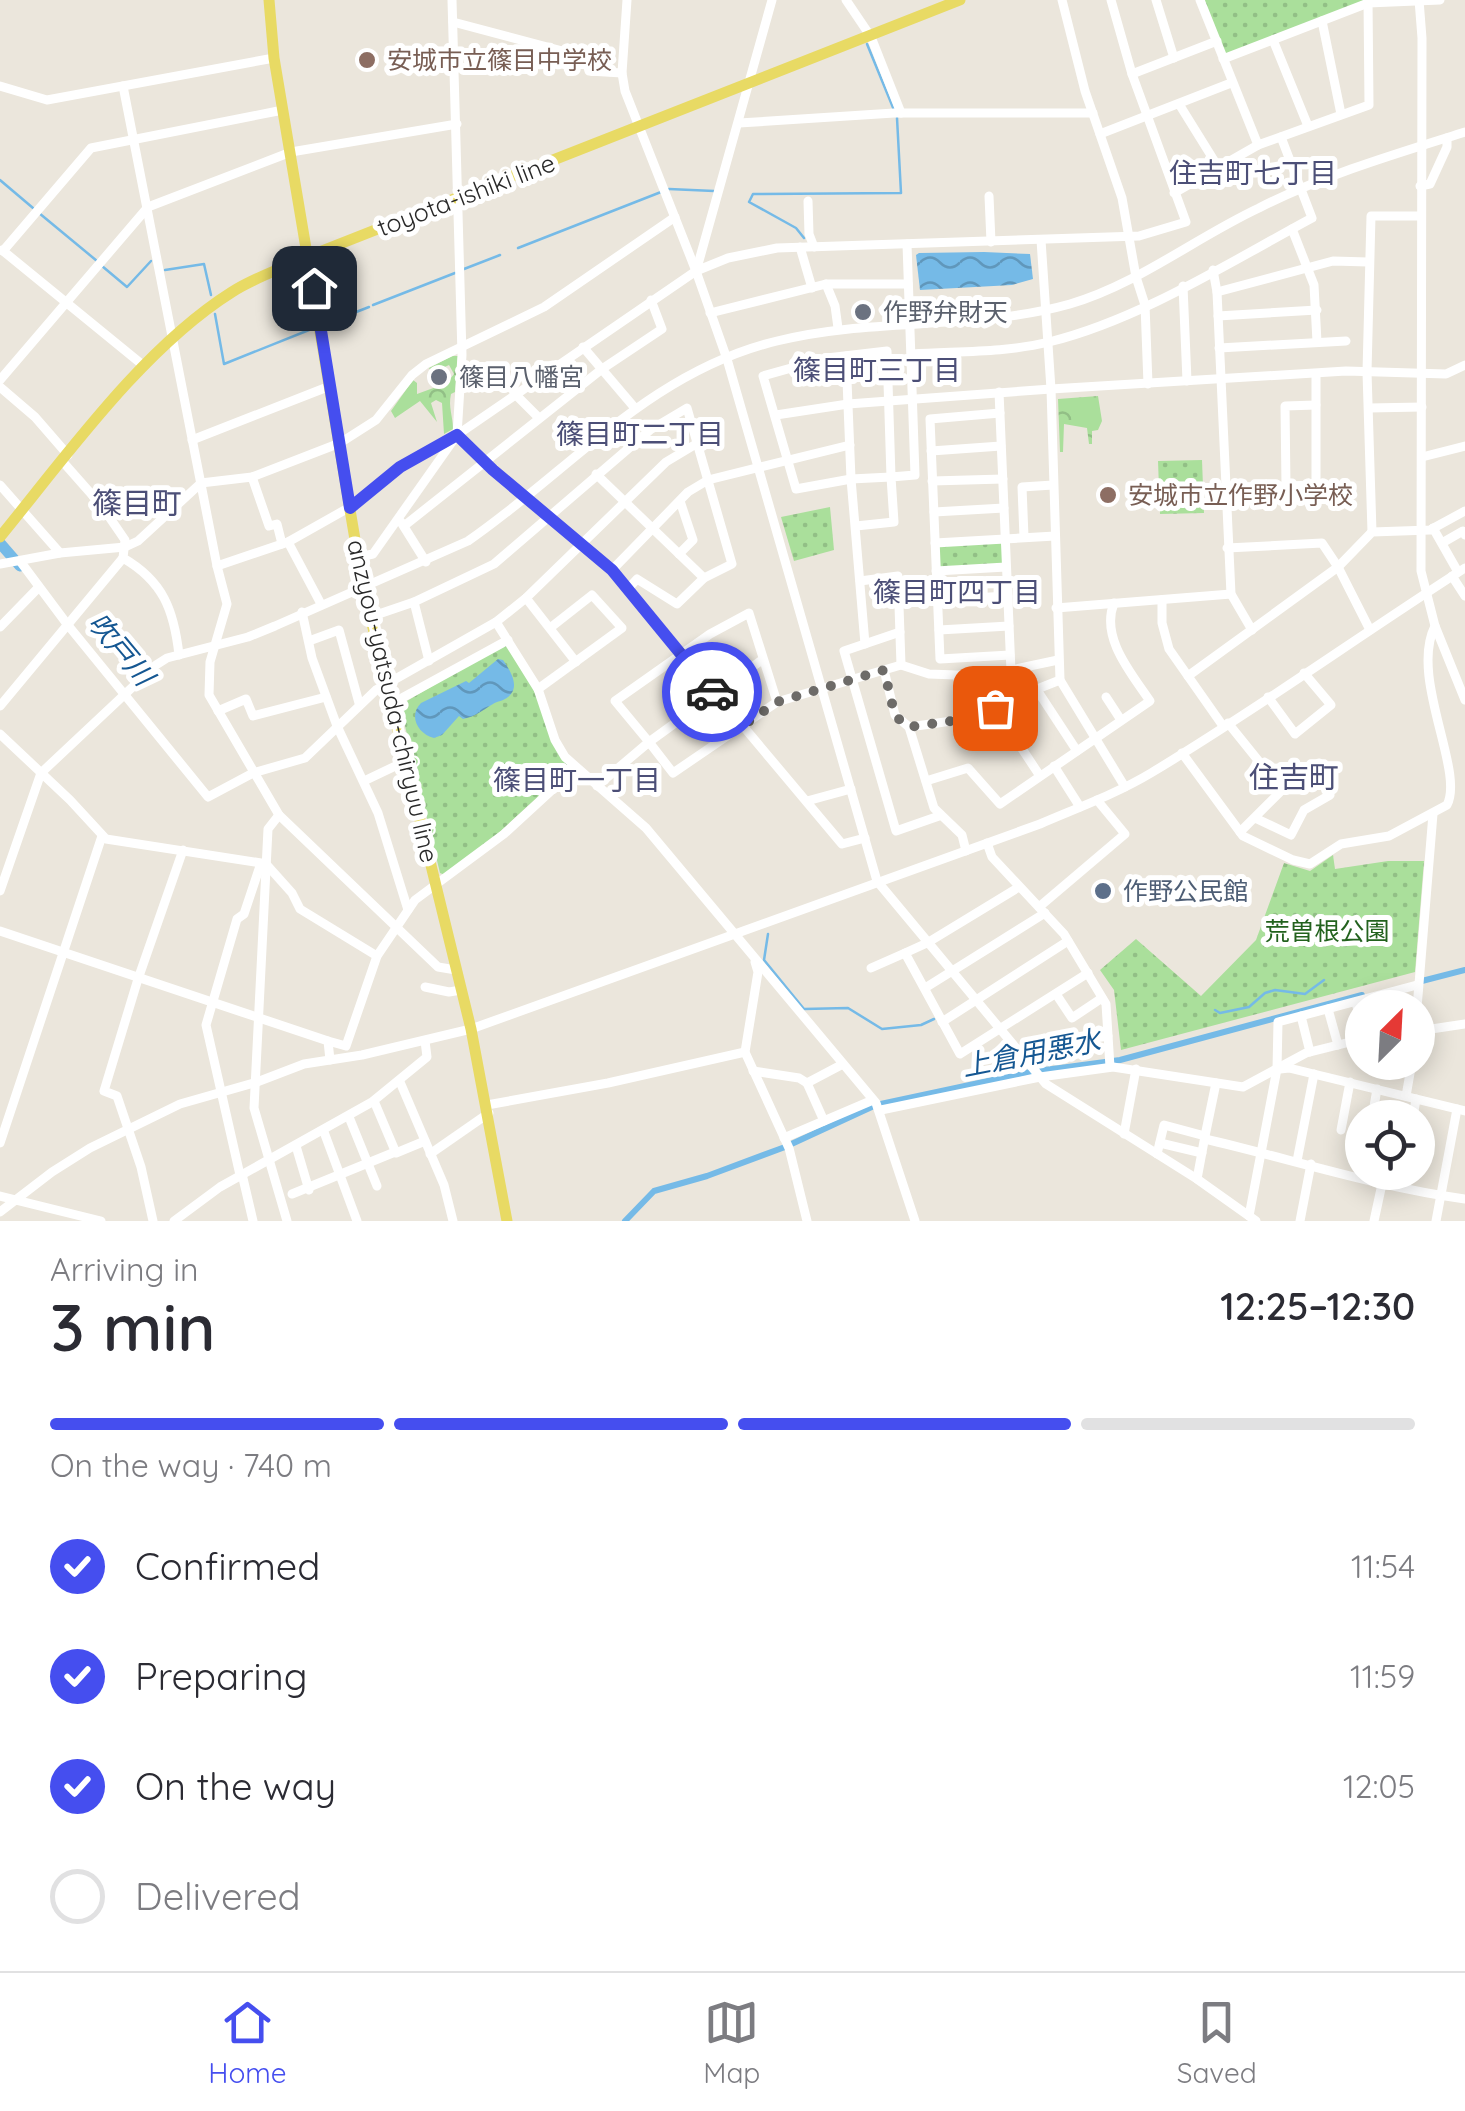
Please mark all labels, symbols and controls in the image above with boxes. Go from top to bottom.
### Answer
place label: 安城市立篠目中学校 [387,44,612,75]
marker: 安城市立篠目中学校 [356,49,378,71]
street label: toyota-ishiki line [373,146,559,243]
district label: 住吉町七丁目 [1169,155,1337,190]
pin [272,246,357,331]
icon: home [287,261,342,316]
place label: 作野弁財天 [883,296,1008,327]
marker: 作野弁財天 [852,301,874,323]
district label: 篠目町三丁目 [793,352,961,387]
place label: 篠目八幡宮 [459,361,584,392]
marker: 篠目八幡宮 [428,366,450,388]
district label: 篠目町二丁目 [556,416,724,451]
place label: 安城市立作野小学校 [1128,479,1353,510]
district label: 篠目町 [92,484,182,522]
marker: 安城市立作野小学校 [1097,484,1119,506]
street label: anzyou-yatsuda-chiryuu line [341,536,446,865]
district label: 篠目町四丁目 [873,574,1041,609]
water label: 吹戸川 [81,605,164,694]
courier [662,642,762,742]
icon: car [685,665,740,720]
pin [953,666,1038,751]
icon: bag [968,681,1023,736]
district label: 住吉町 [1249,758,1339,796]
district label: 篠目町一丁目 [493,762,661,797]
place label: 作野公民館 [1123,875,1248,906]
marker: 作野公民館 [1092,880,1114,902]
park label: 荒曽根公園 [1264,915,1390,946]
north arrow [1345,990,1435,1080]
map controls [1345,990,1435,1190]
water label: 上倉用悪水 [959,1021,1106,1083]
button: locate [1345,1100,1435,1190]
text: Arriving in [50,1249,199,1289]
text: 12:25–12:30 [1220,1282,1415,1330]
text: 3 min [50,1286,216,1367]
text: On the way · 740 m [50,1445,332,1485]
icon: check [50,1539,105,1594]
text: Confirmed [135,1542,320,1590]
text: 11:54 [1351,1546,1415,1586]
icon: check [50,1649,105,1704]
text: Preparing [135,1652,307,1700]
text: 11:59 [1350,1656,1415,1696]
icon: check [50,1759,105,1814]
text: On the way [135,1762,336,1810]
text: 12:05 [1343,1766,1415,1806]
text: Delivered [135,1872,301,1920]
tab: Home [208,1995,287,2090]
tab: Map [703,1995,760,2090]
tab: Saved [1177,1995,1257,2090]

